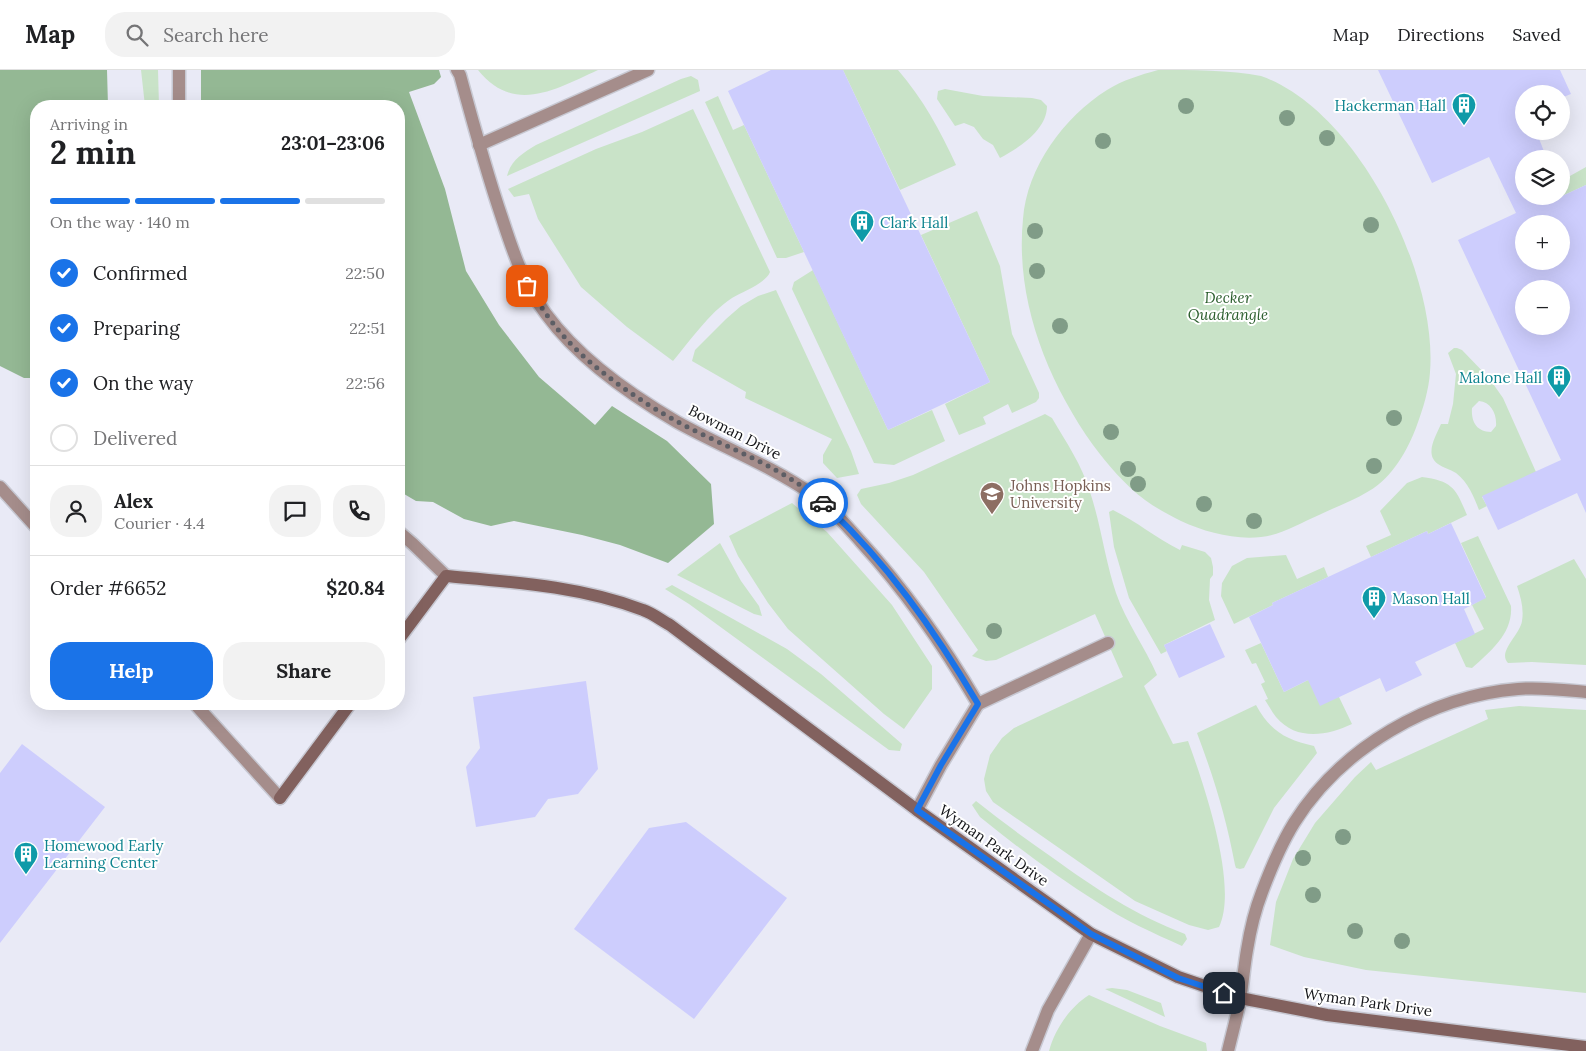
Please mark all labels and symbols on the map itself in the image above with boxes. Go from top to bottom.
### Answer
building icon: Hackerman Hall [1451,92,1477,126]
place label: Hackerman Hall [1334,96,1446,115]
building icon: Clark Hall [849,209,875,243]
place label: Clark Hall [880,213,948,232]
pin [506,265,548,307]
park label: Decker Quadrangle [1188,288,1268,324]
building icon: Malone Hall [1546,364,1572,398]
place label: Malone Hall [1459,368,1542,387]
street label: Bowman Drive [685,400,785,464]
place label: Johns Hopkins University [1009,476,1111,512]
courier [798,478,848,528]
school or university icon: Johns Hopkins University [979,481,1005,515]
building icon: Mason Hall [1361,585,1387,619]
place label: Mason Hall [1392,589,1470,608]
street label: Wyman Park Drive [936,800,1052,890]
place label: Homewood Early Learning Center [44,836,163,872]
building icon: Homewood Early Learning Center [13,841,39,875]
pin [1203,972,1245,1014]
street label: Wyman Park Drive [1303,984,1433,1020]

